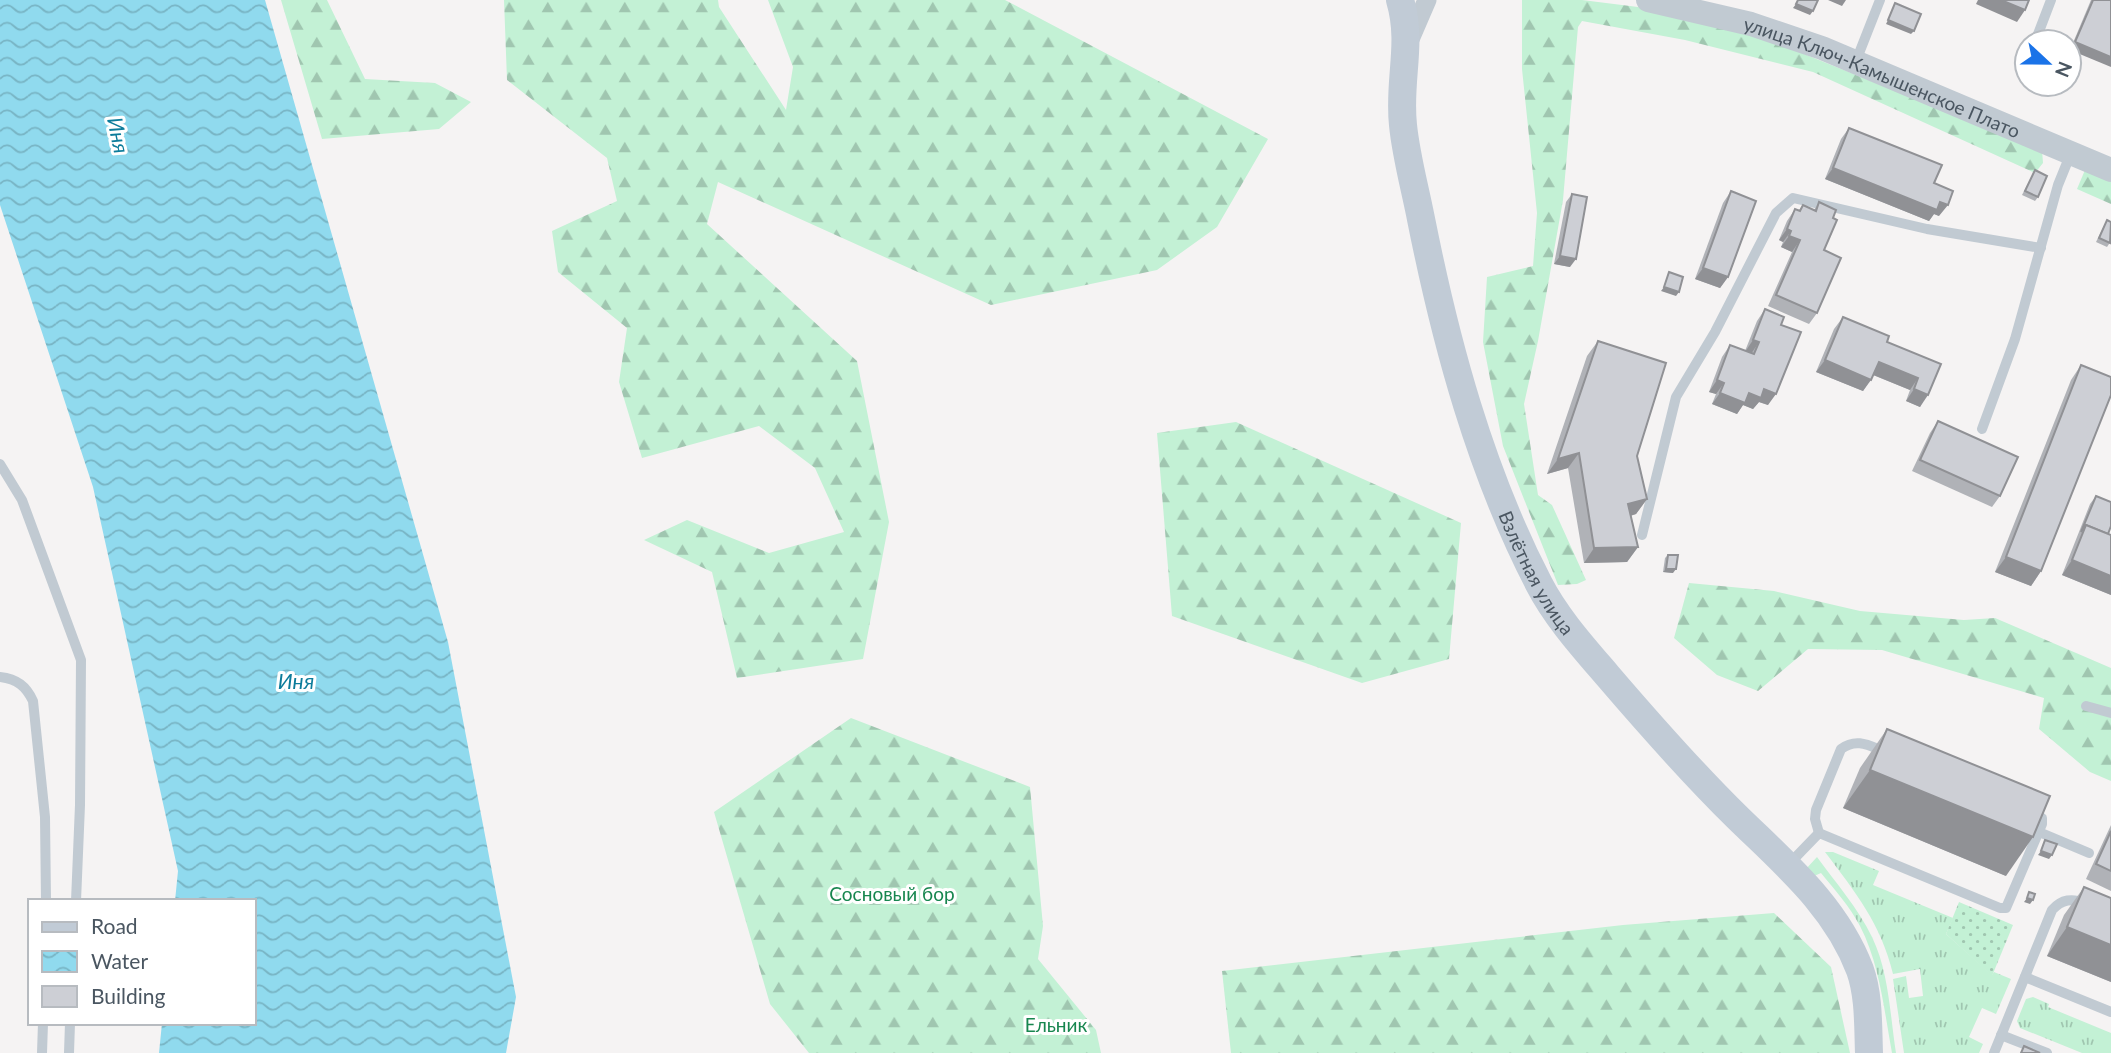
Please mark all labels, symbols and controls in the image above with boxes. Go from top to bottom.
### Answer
street label: улица Ключ-Камышенское Плато [1742,11,2024,142]
north arrow [2013,28,2083,98]
text: N [2051,58,2078,81]
water label: Иня [103,115,135,155]
street label: Взлётная улица [1495,507,1580,639]
water label: Иня [278,668,314,693]
park label: Сосновый бор [829,882,955,905]
legend [28,899,256,1025]
text: Road [91,913,138,938]
text: Water [91,948,148,973]
text: Building [91,983,166,1008]
park label: Ельник [1025,1013,1087,1036]

